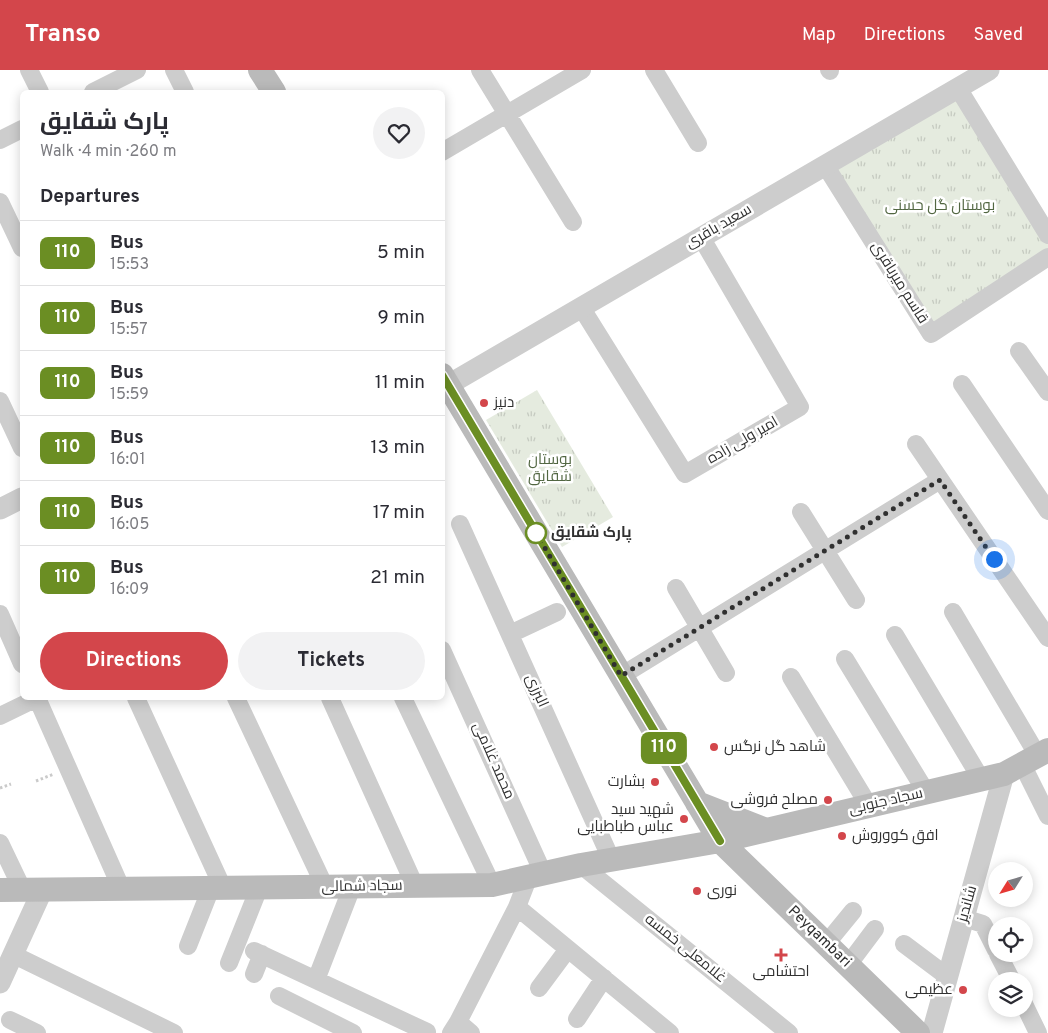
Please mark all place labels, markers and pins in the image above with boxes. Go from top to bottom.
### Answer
place label: دنیز [493,394,514,413]
marker: دنیز [478,397,490,409]
marker: پارک شقایق [525,522,547,544]
place label: پارک شقایق [551,524,632,543]
place label: شاهد گل نرگس [724,738,826,757]
marker: شاهد گل نرگس [708,741,720,753]
place label: بشارت [608,773,645,792]
marker: بشارت [649,776,661,788]
place label: مصلح فروشی [731,791,818,810]
marker: مصلح فروشی [822,794,834,806]
place label: شهید سید عباس طباطبایی [577,801,674,837]
marker: شهید سید عباس طباطبایی [678,813,690,825]
place label: افق کووروش [852,827,939,846]
marker: افق کووروش [836,830,848,842]
place label: نوری [707,882,737,901]
marker: نوری [691,885,703,897]
marker: احتشامی [775,949,787,961]
place label: احتشامی [753,963,810,982]
place label: عظیمی [905,981,953,1000]
marker: عظیمی [957,984,969,996]

